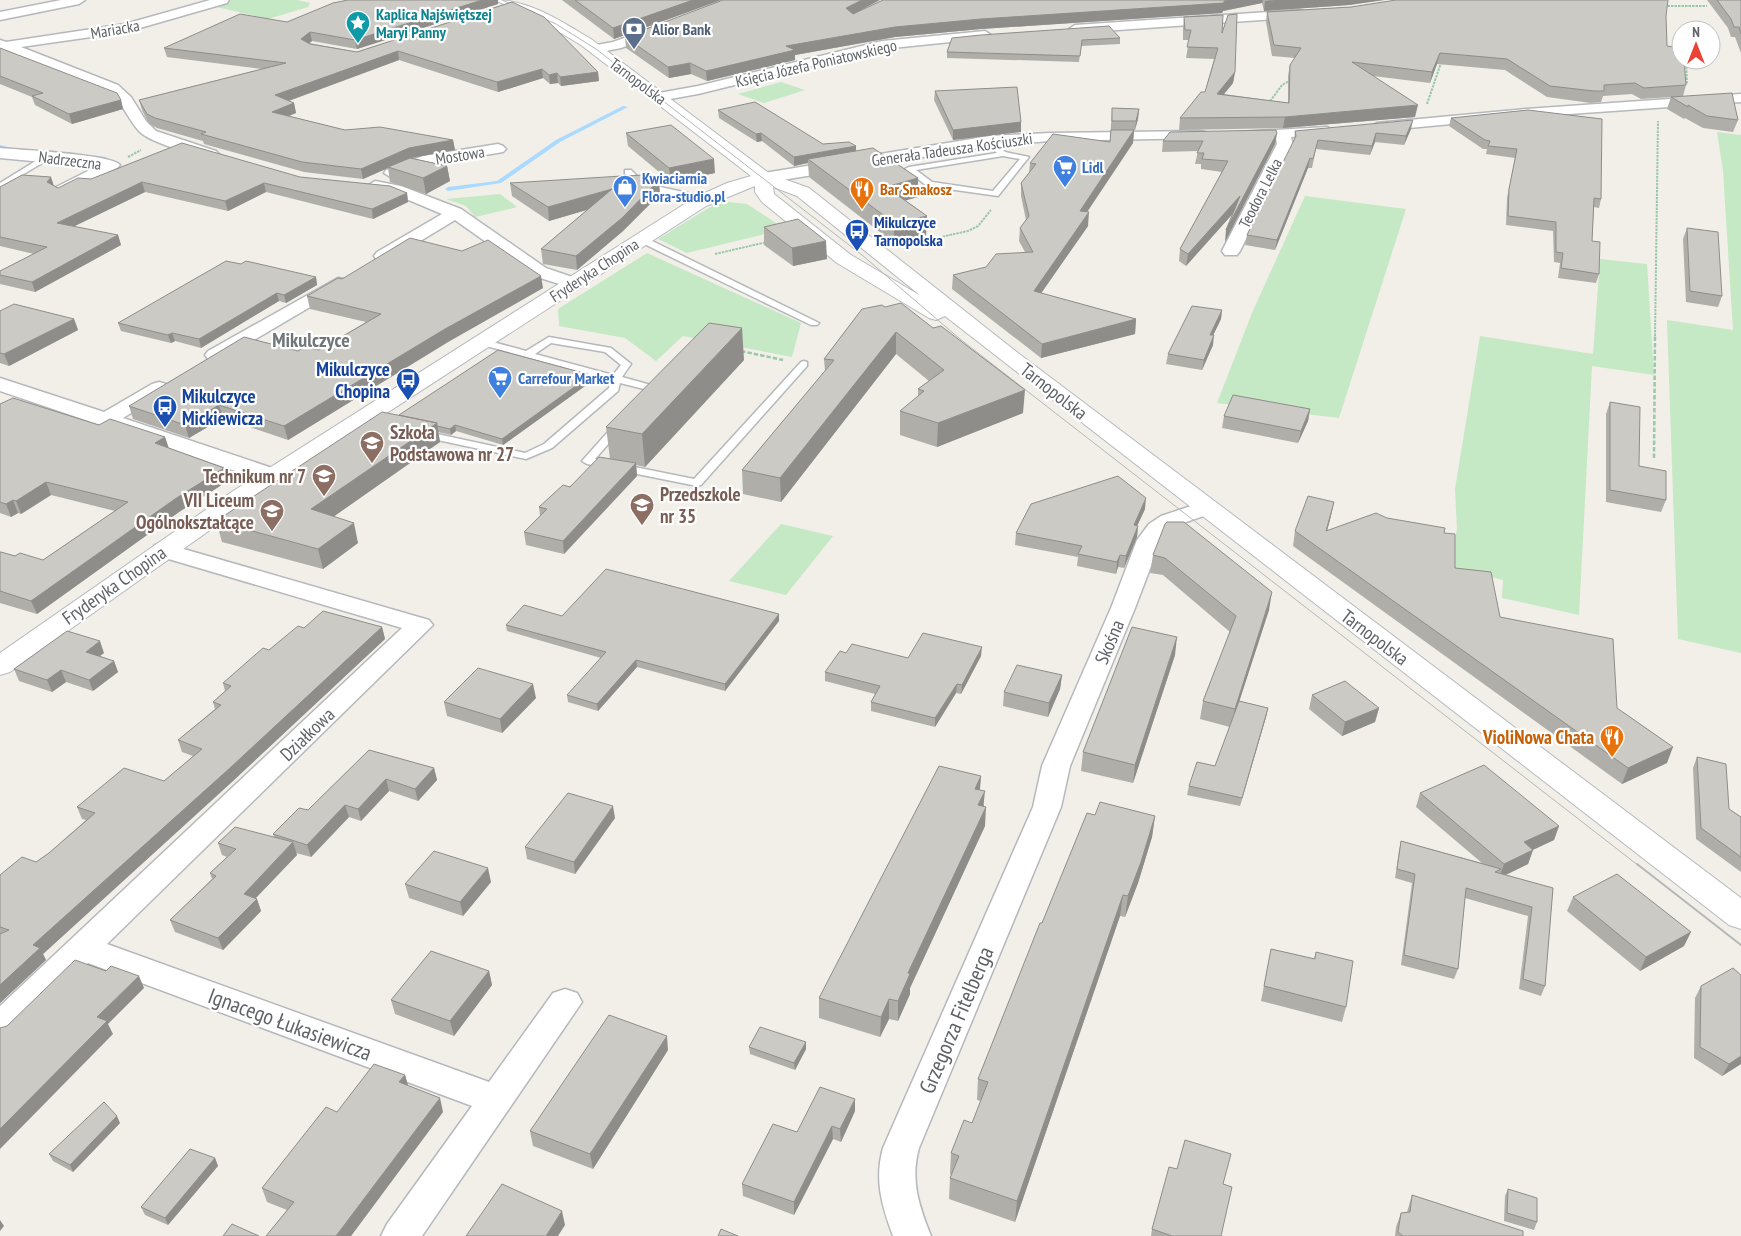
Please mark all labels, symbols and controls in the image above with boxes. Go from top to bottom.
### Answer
place label: Kaplica Najświętszej Maryi Panny [376,4,492,42]
place icon: Kaplica Najświętszej Maryi Panny [345,10,371,44]
street label: Mariacka [89,15,141,43]
bank icon: Alior Bank [621,16,647,50]
place label: Alior Bank [651,19,711,39]
north arrow [1671,20,1721,70]
text: N [1692,23,1700,41]
street label: Księcia Józefa Poniatowskiego [733,35,899,91]
street label: Tarnopolska [606,53,670,109]
street label: Generała Tadeusza Kościuszki [870,128,1034,170]
street label: Mostowa [434,141,486,169]
street label: Nadrzeczna [37,146,103,174]
supermarket icon: Lidl [1052,154,1078,188]
street label: Teodora Lelka [1234,155,1286,231]
place label: Lidl [1082,157,1104,177]
place label: Kwiaciarnia Flora-studio.pl [642,168,725,206]
shop icon: Kwiaciarnia Flora-studio.pl [612,174,638,208]
restaurant icon: Bar Smakosz [849,176,875,210]
place label: Bar Smakosz [880,179,952,199]
place label: Mikulczyce Tarnopolska [874,212,943,250]
bus stop icon: Mikulczyce Tarnopolska [844,218,870,252]
street label: Fryderyka Chopina [546,234,642,306]
district label: Mikulczyce [272,327,350,353]
place label: Mikulczyce Chopina [316,357,390,403]
street label: Tarnopolska [1016,357,1092,425]
supermarket icon: Carrefour Market [487,365,513,399]
bus stop icon: Mikulczyce Chopina [395,367,421,401]
place label: Carrefour Market [518,368,615,388]
place label: Mikulczyce Mickiewicza [182,384,263,430]
bus stop icon: Mikulczyce Mickiewicza [152,394,178,428]
place label: Szkoła Podstawowa nr 27 [390,420,514,466]
school or university icon: Szkoła Podstawowa nr 27 [359,430,385,464]
school or university icon: Technikum nr 7 [311,463,337,497]
place label: Technikum nr 7 [203,464,306,488]
place label: Przedszkole nr 35 [660,482,741,528]
place label: VII Liceum Ogólnokształcące [136,488,254,534]
school or university icon: Przedszkole nr 35 [629,492,655,526]
school or university icon: VII Liceum Ogólnokształcące [259,498,285,532]
street label: Fryderyka Chopina [57,540,171,630]
street label: Tarnopolska [1336,604,1414,670]
street label: Skośna [1089,616,1129,668]
street label: Działkowa [275,702,339,766]
restaurant icon: VioliNowa Chata [1599,724,1625,758]
place label: VioliNowa Chata [1482,725,1594,749]
street label: Grzegorza Fitelberga [912,942,1000,1098]
street label: Ignacego Łukasiewicza [204,981,376,1067]

